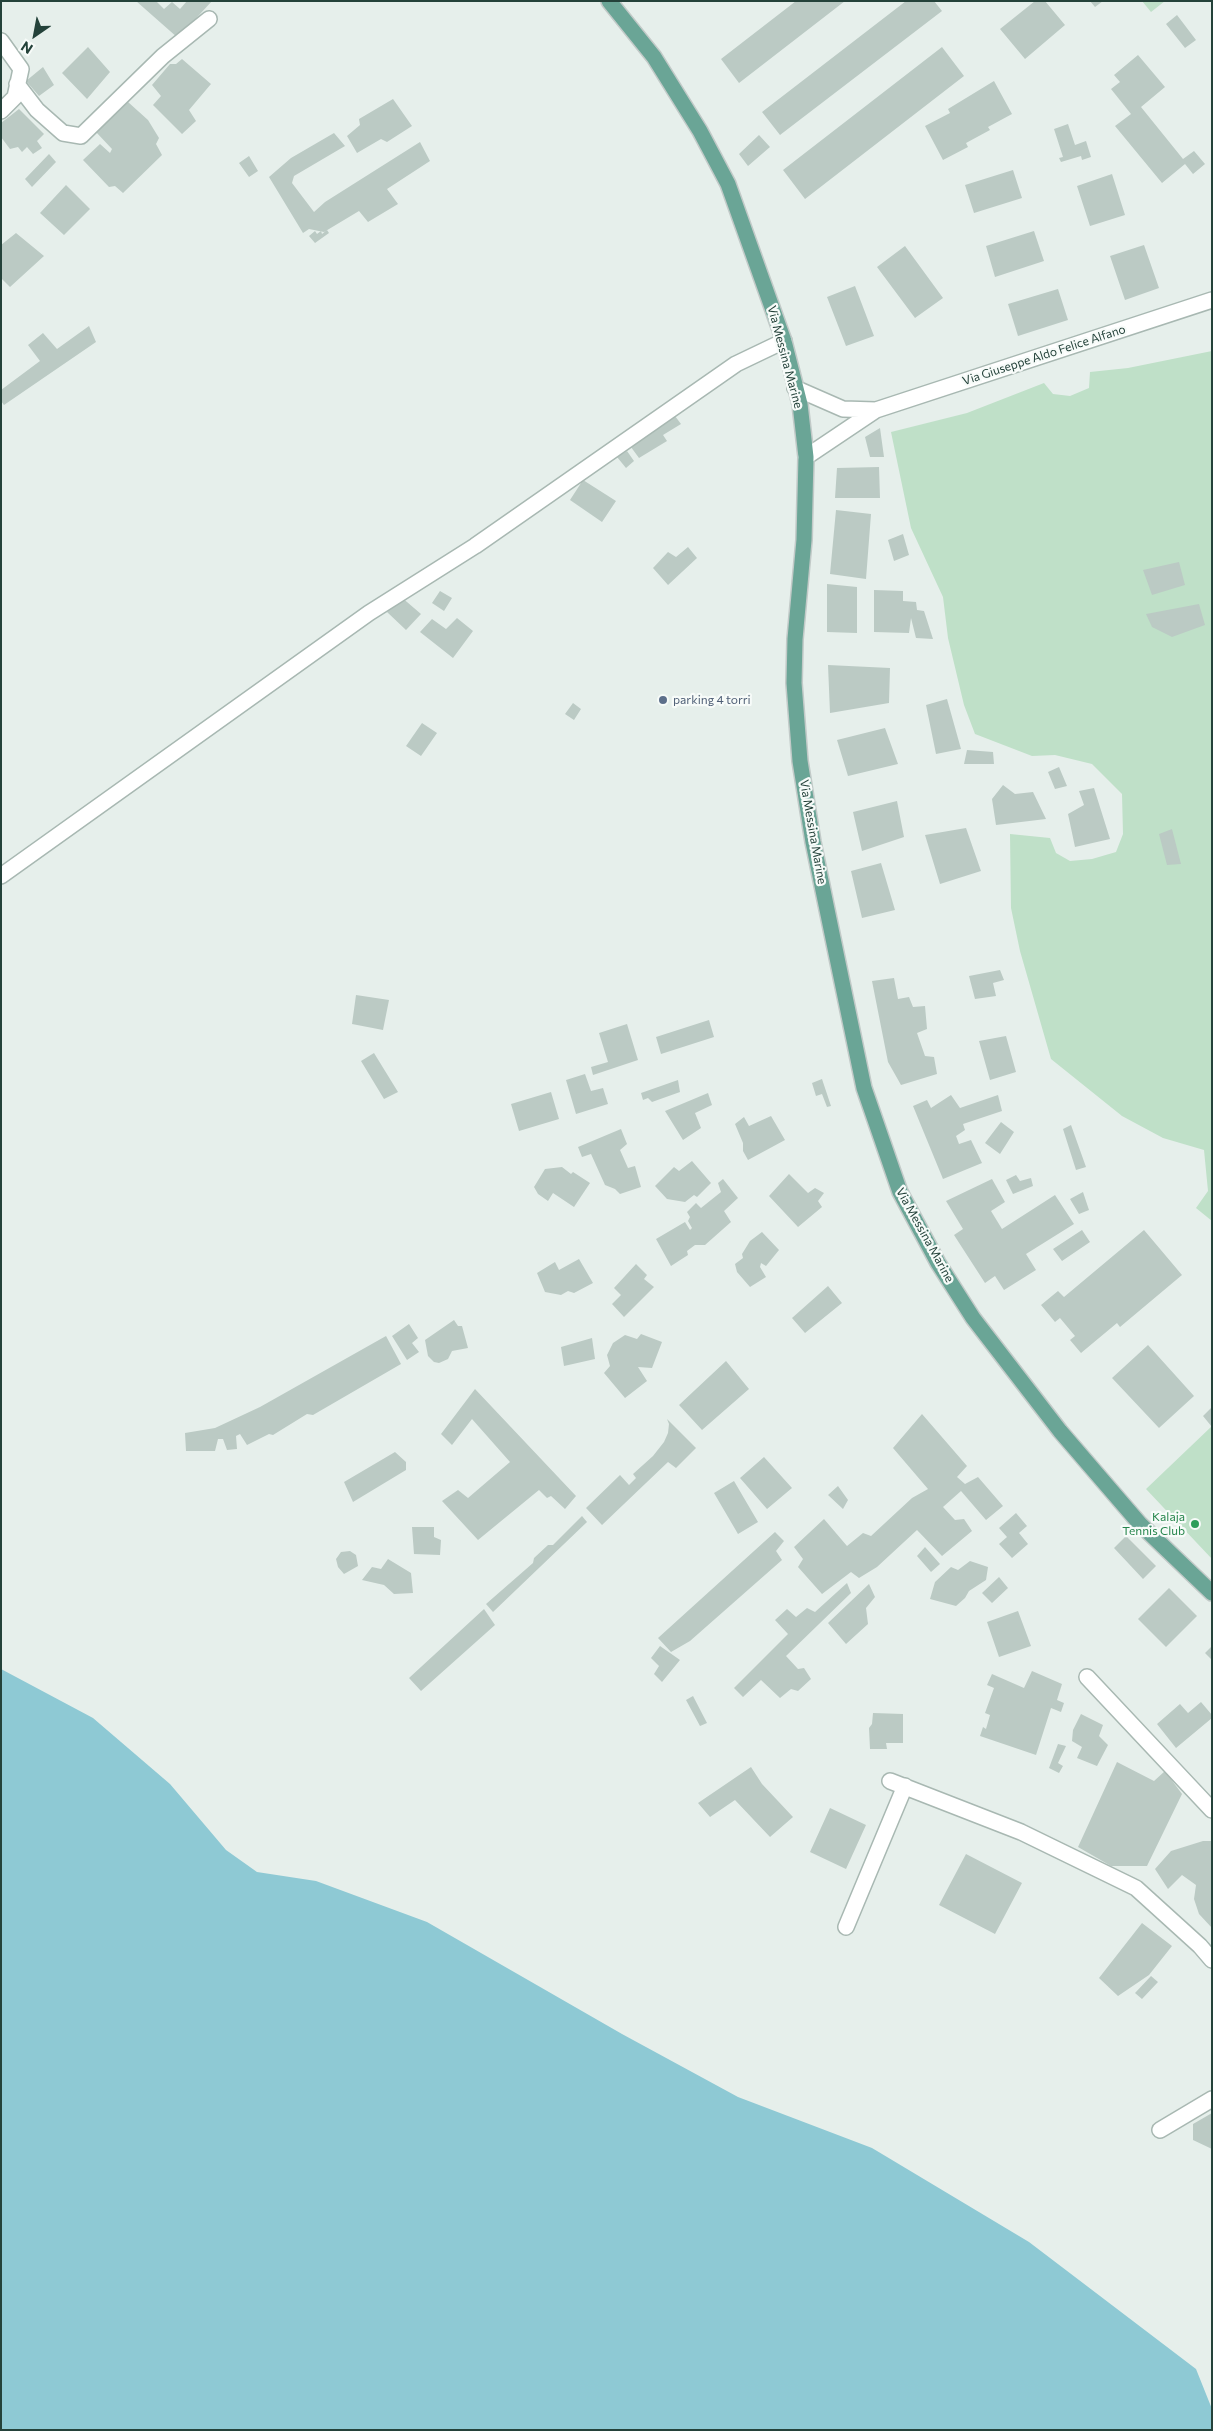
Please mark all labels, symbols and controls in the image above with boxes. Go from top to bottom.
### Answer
north arrow [10,10,60,60]
text: N [18,38,36,58]
street label: Via Messina Marine [764,304,806,410]
street label: Via Giuseppe Aldo Felice Alfano [961,322,1127,388]
place label: parking 4 torri [673,693,751,707]
marker: parking 4 torri [657,694,669,706]
street label: Via Messina Marine [797,779,829,885]
street label: Via Messina Marine [893,1185,957,1285]
place label: Kalaja Tennis Club [1122,1510,1185,1538]
marker: Kalaja Tennis Club [1189,1518,1201,1530]

